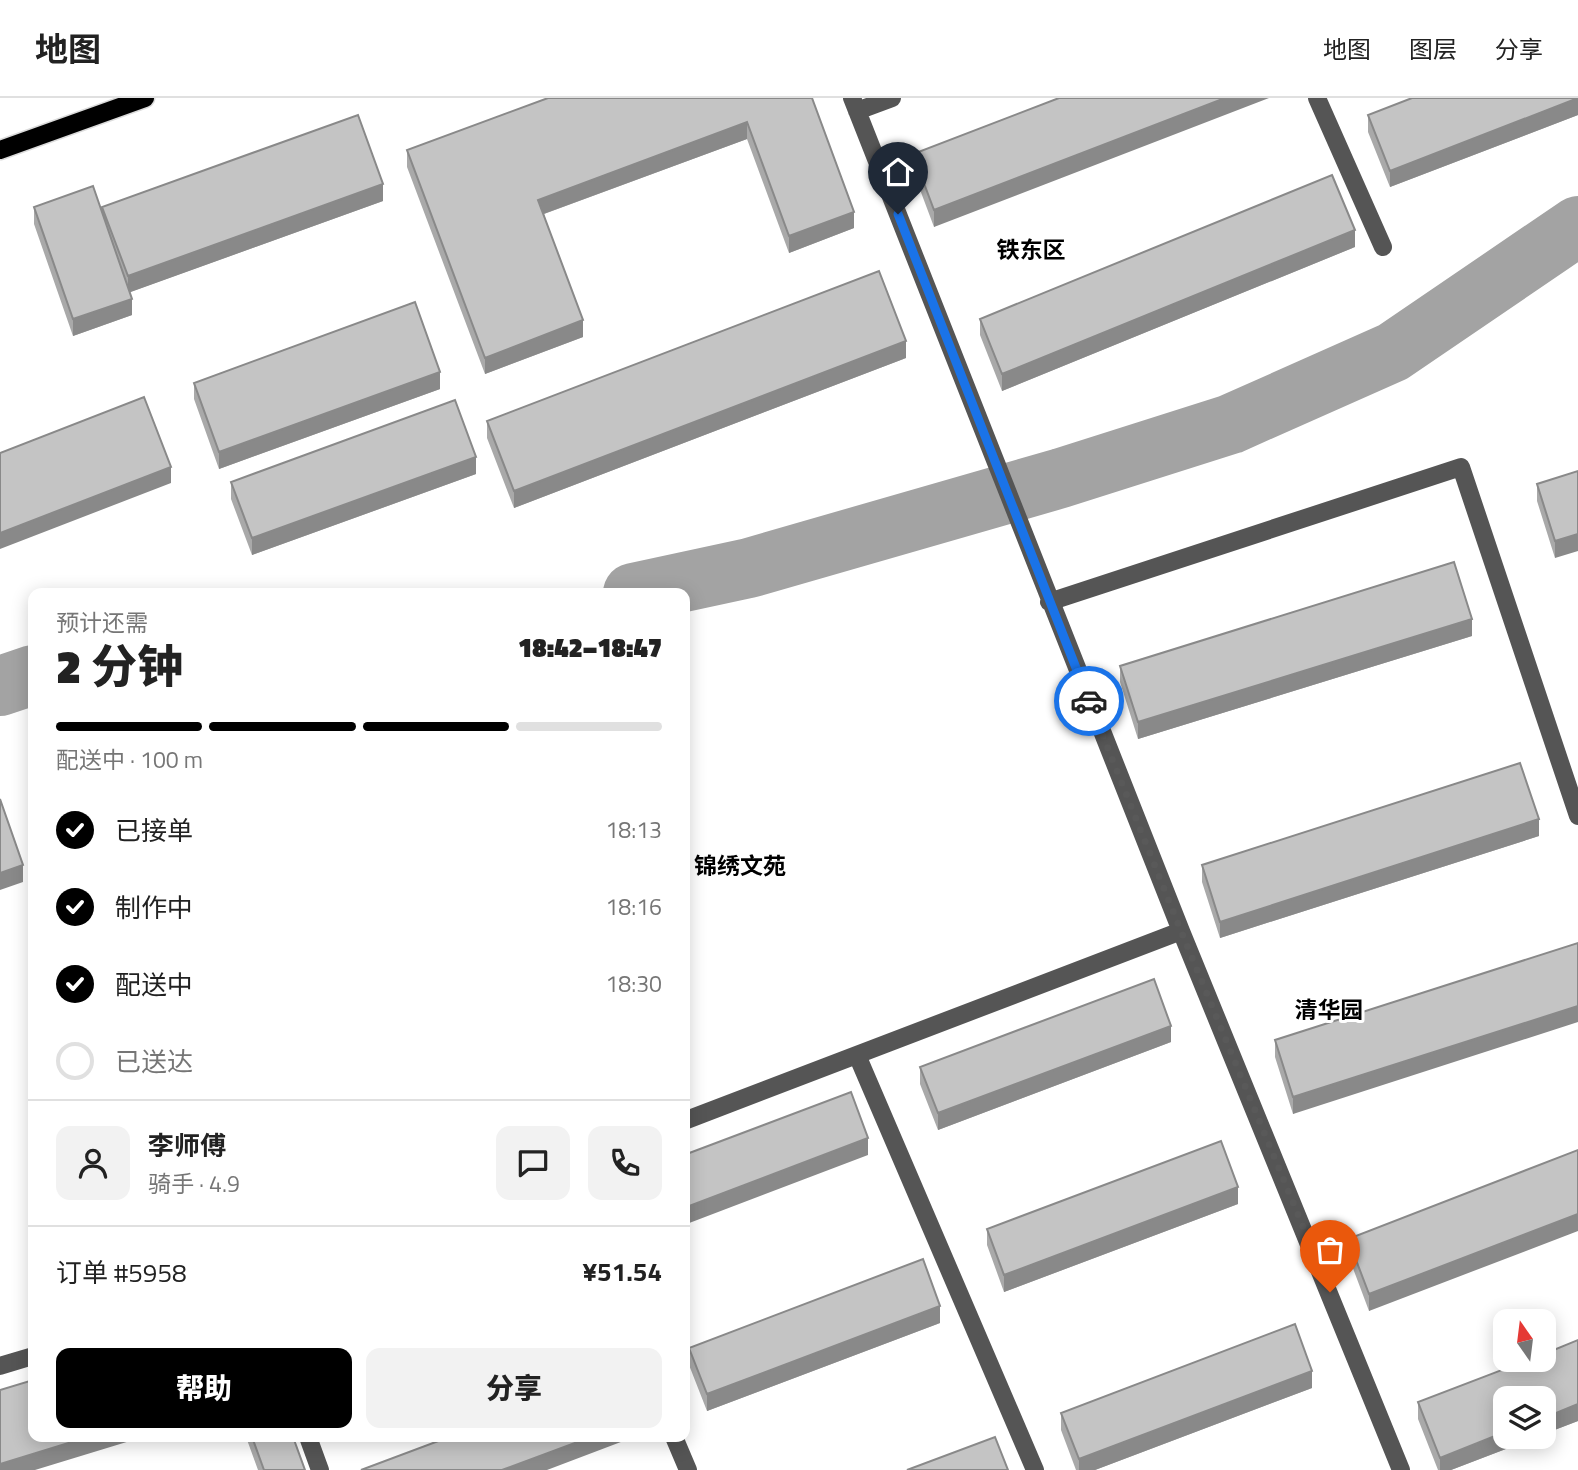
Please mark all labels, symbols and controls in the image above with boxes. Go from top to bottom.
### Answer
text: 地图 [35,24,101,74]
text: 地图 [1323,31,1371,67]
text: 图层 [1409,31,1457,67]
text: 分享 [1495,31,1543,67]
pin [868,142,928,214]
icon: home [879,153,917,191]
district label: 铁东区 [997,232,1066,267]
text: 预计还需 [56,605,148,640]
text: 18:42–18:47 [518,628,662,667]
text: 2 分钟 [56,631,183,701]
courier [1054,666,1124,736]
icon: car [1070,682,1108,720]
text: 配送中 · 100 m [56,742,203,777]
icon: check [56,811,94,849]
text: 已接单 [115,811,193,850]
text: 18:13 [605,812,662,847]
district label: 锦绣文苑 [694,848,786,883]
icon: check [56,888,94,926]
text: 制作中 [115,888,193,927]
text: 18:16 [605,889,662,924]
icon: check [56,965,94,1003]
text: 配送中 [115,965,193,1004]
text: 18:30 [605,966,662,1001]
district label: 清华园 [1295,992,1364,1027]
text: 已送达 [115,1042,193,1081]
button: person [56,1126,130,1200]
text: 李师傅 [148,1126,226,1165]
button: chat [496,1126,570,1200]
button: phone [588,1126,662,1200]
text: 骑手 · 4.9 [148,1166,240,1201]
pin [1300,1220,1360,1292]
icon: bag [1311,1231,1349,1269]
text: ¥51.54 [583,1252,662,1291]
text: 订单 #5958 [56,1253,187,1292]
north arrow [1493,1309,1556,1372]
map controls [1493,1309,1556,1449]
button: 帮助 [56,1348,352,1428]
button: 分享 [366,1348,662,1428]
button: layers [1493,1386,1556,1449]

